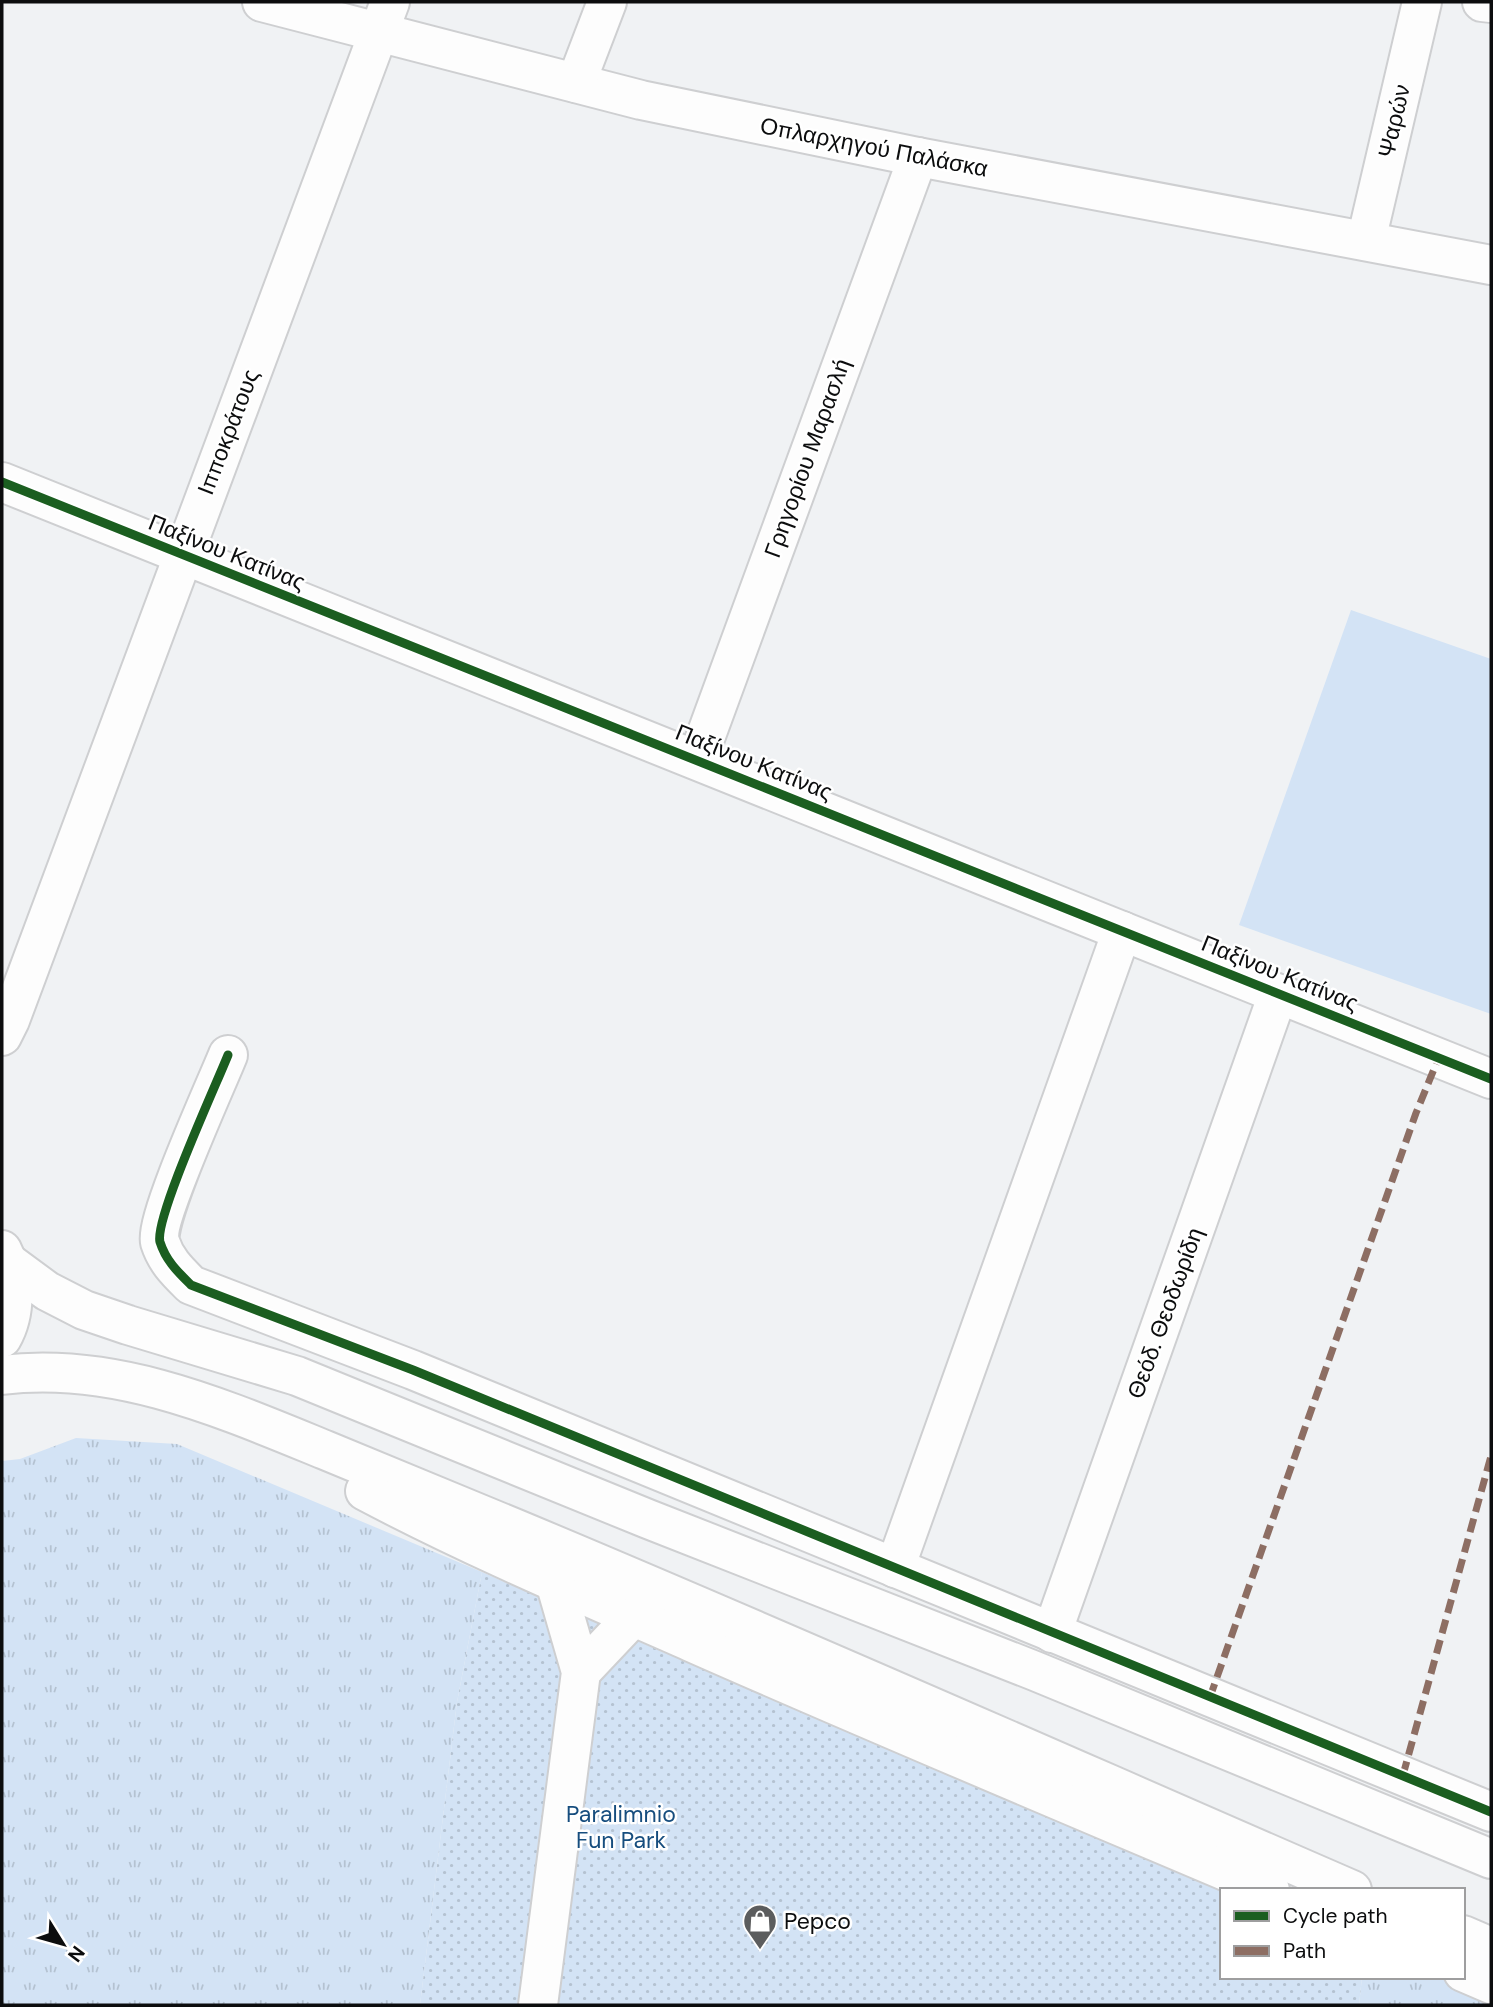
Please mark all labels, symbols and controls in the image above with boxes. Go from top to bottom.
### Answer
street label: Ψαρών [1371,81,1417,161]
street label: Οπλαρχηγού Παλάσκα [758,110,990,184]
street label: Γρηγορίου Μαρασλή [757,354,857,562]
street label: Ιπποκράτους [190,365,266,499]
street label: Παξίνου Κατίνας [144,507,310,597]
street label: Παξίνου Κατίνας [671,717,837,807]
street label: Παξίνου Κατίνας [1197,928,1363,1018]
street label: Θεόδ. Θεοδωρίδη [1120,1223,1210,1403]
park label: Paralimnio Fun Park [566,1799,676,1855]
legend [1220,1888,1465,1979]
shop icon: Pepco [741,1902,779,1951]
text: Cycle path [1283,1902,1388,1930]
place label: Pepco [784,1906,851,1936]
north arrow [28,1909,98,1979]
text: Path [1283,1937,1326,1965]
text: N [62,1941,90,1967]

